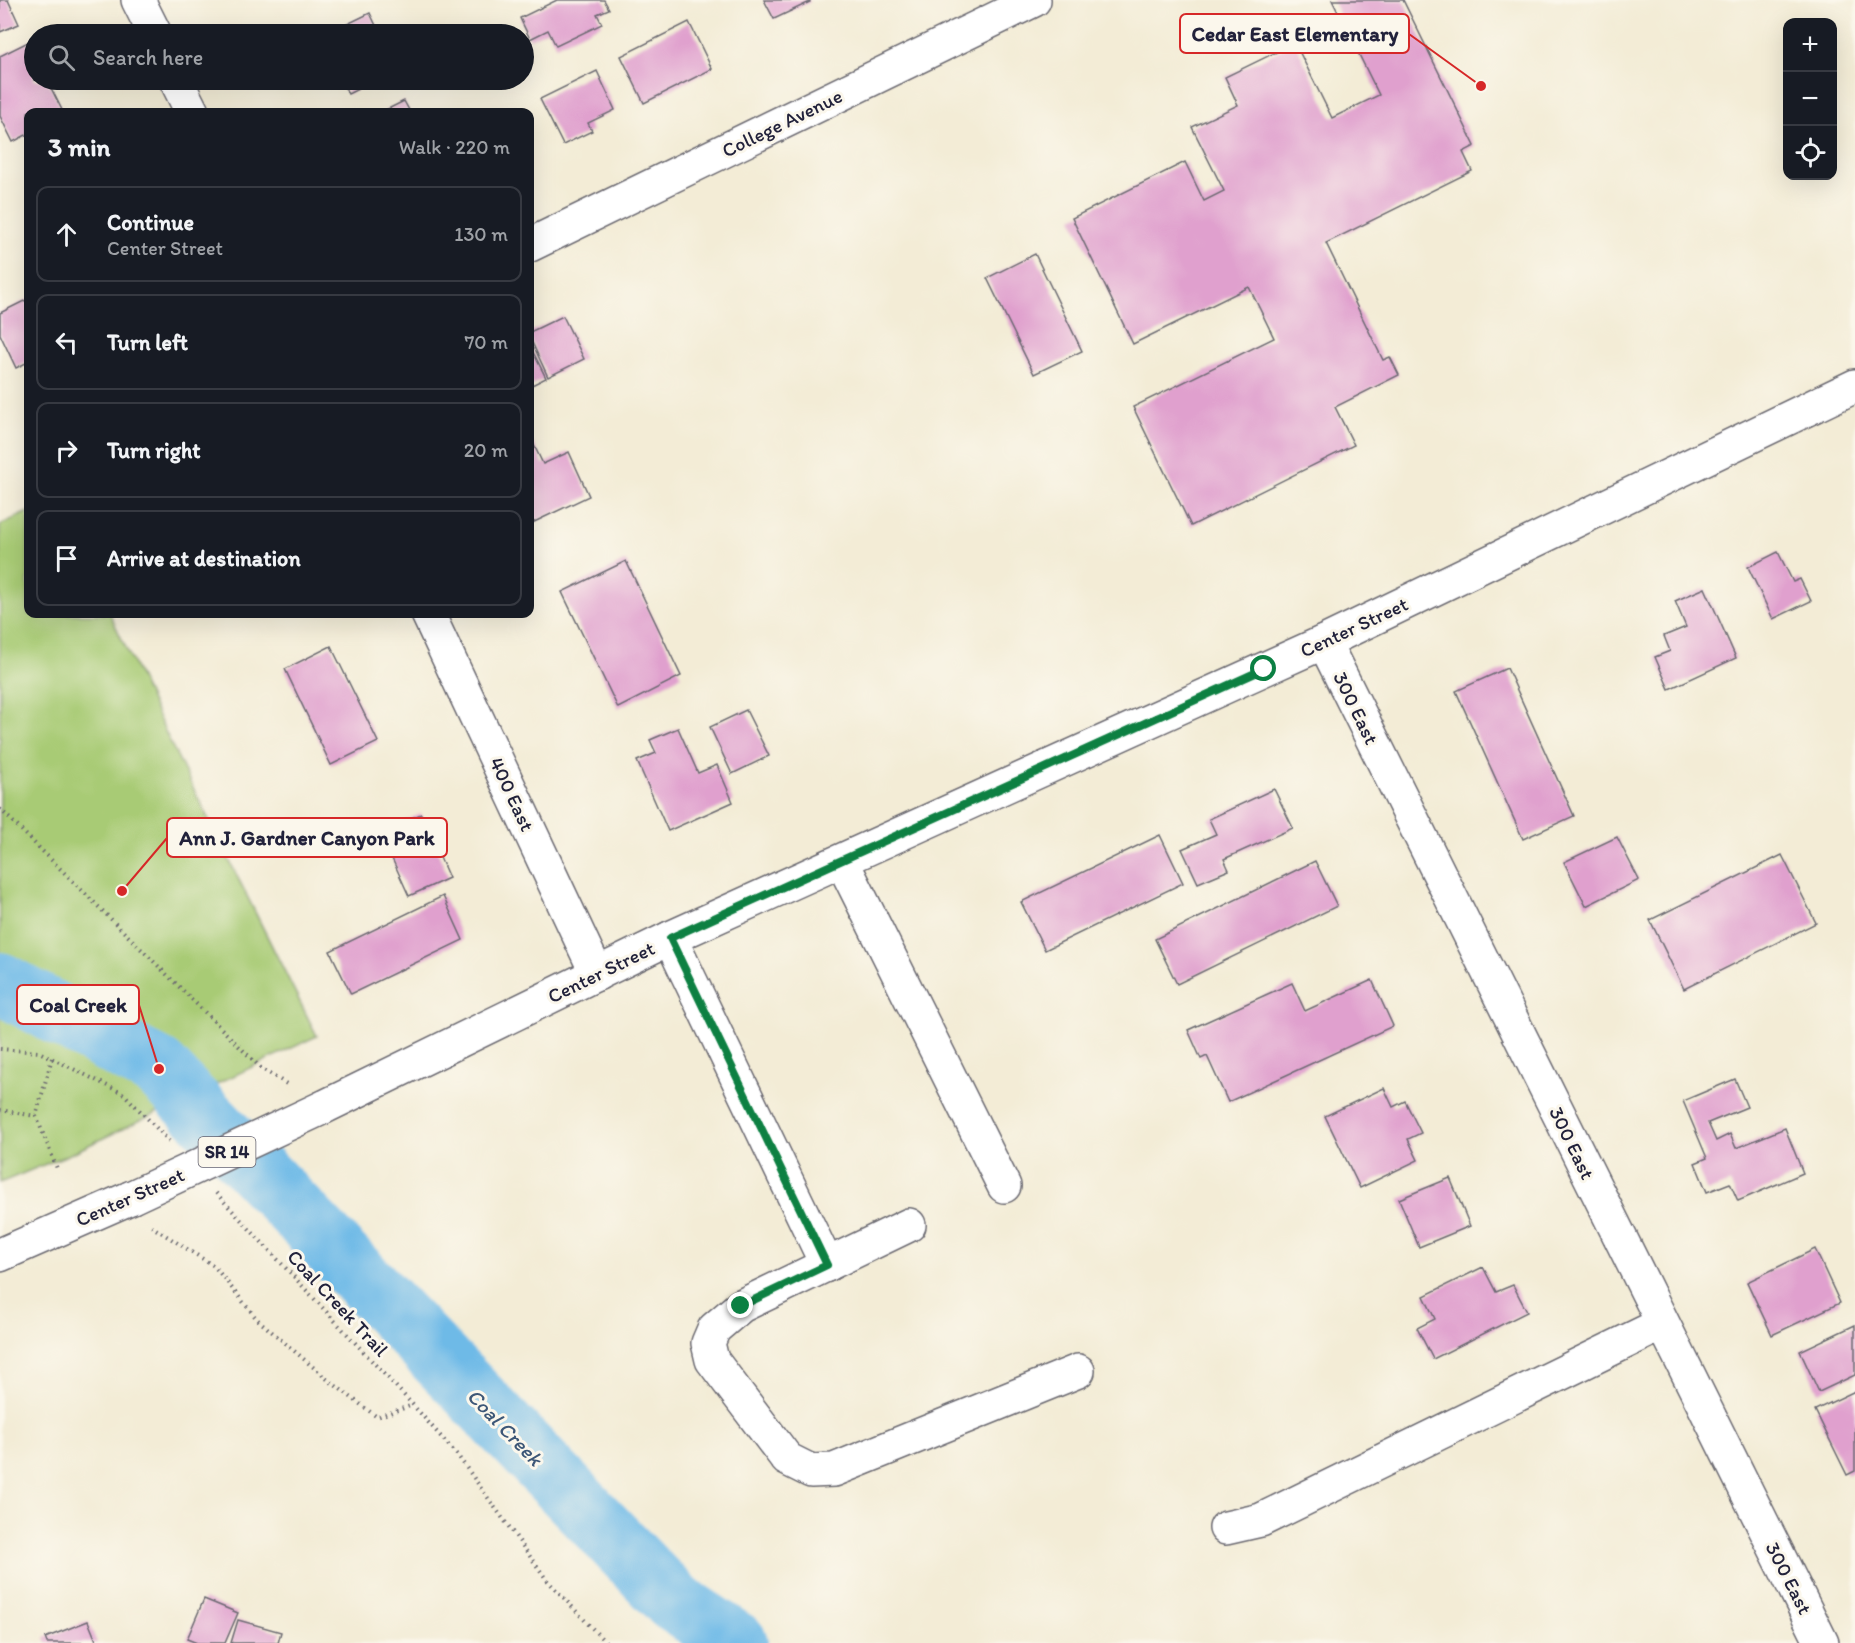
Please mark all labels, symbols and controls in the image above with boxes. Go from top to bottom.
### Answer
callout: Cedar East Elementary [1180,14,1409,53]
map controls [1783,18,1837,180]
button: + [1783,18,1837,72]
text: Cedar East Elementary [1192,21,1399,47]
search box [24,24,534,90]
icon: search [45,41,78,74]
text: Search here [93,44,203,71]
button: − [1783,72,1837,126]
street label: College Avenue [718,84,846,162]
button: locate [1783,126,1837,180]
text: 3 min [48,131,110,163]
text: Walk · 220 m [399,135,510,159]
text: Continue [107,209,194,236]
icon: ahead [50,218,83,251]
text: 130 m [454,222,508,246]
text: Center Street [107,236,223,260]
icon: left [50,326,83,359]
text: Turn left [107,329,188,356]
text: 70 m [464,330,508,354]
icon: right [50,434,83,467]
text: Turn right [107,437,201,464]
text: 20 m [464,438,508,462]
icon: arrive [50,542,83,575]
text: Arrive at destination [107,545,301,572]
street label: Center Street [1296,592,1412,662]
route start [1250,655,1276,681]
street label: 300 East [1328,668,1384,749]
street label: 400 East [484,753,540,835]
callout: Ann J. Gardner Canyon Park [167,818,447,857]
text: Ann J. Gardner Canyon Park [178,825,436,851]
street label: Center Street [544,936,658,1008]
callout: Coal Creek [17,985,139,1024]
text: Coal Creek [29,992,128,1017]
street label: 300 East [1544,1103,1600,1184]
road number: SR 14 [198,1137,256,1167]
street label: Center Street [72,1162,188,1232]
street label: Coal Creek Trail [282,1245,394,1362]
route end [727,1292,753,1318]
water label: Coal Creek [462,1383,549,1472]
street label: 300 East [1761,1538,1818,1619]

